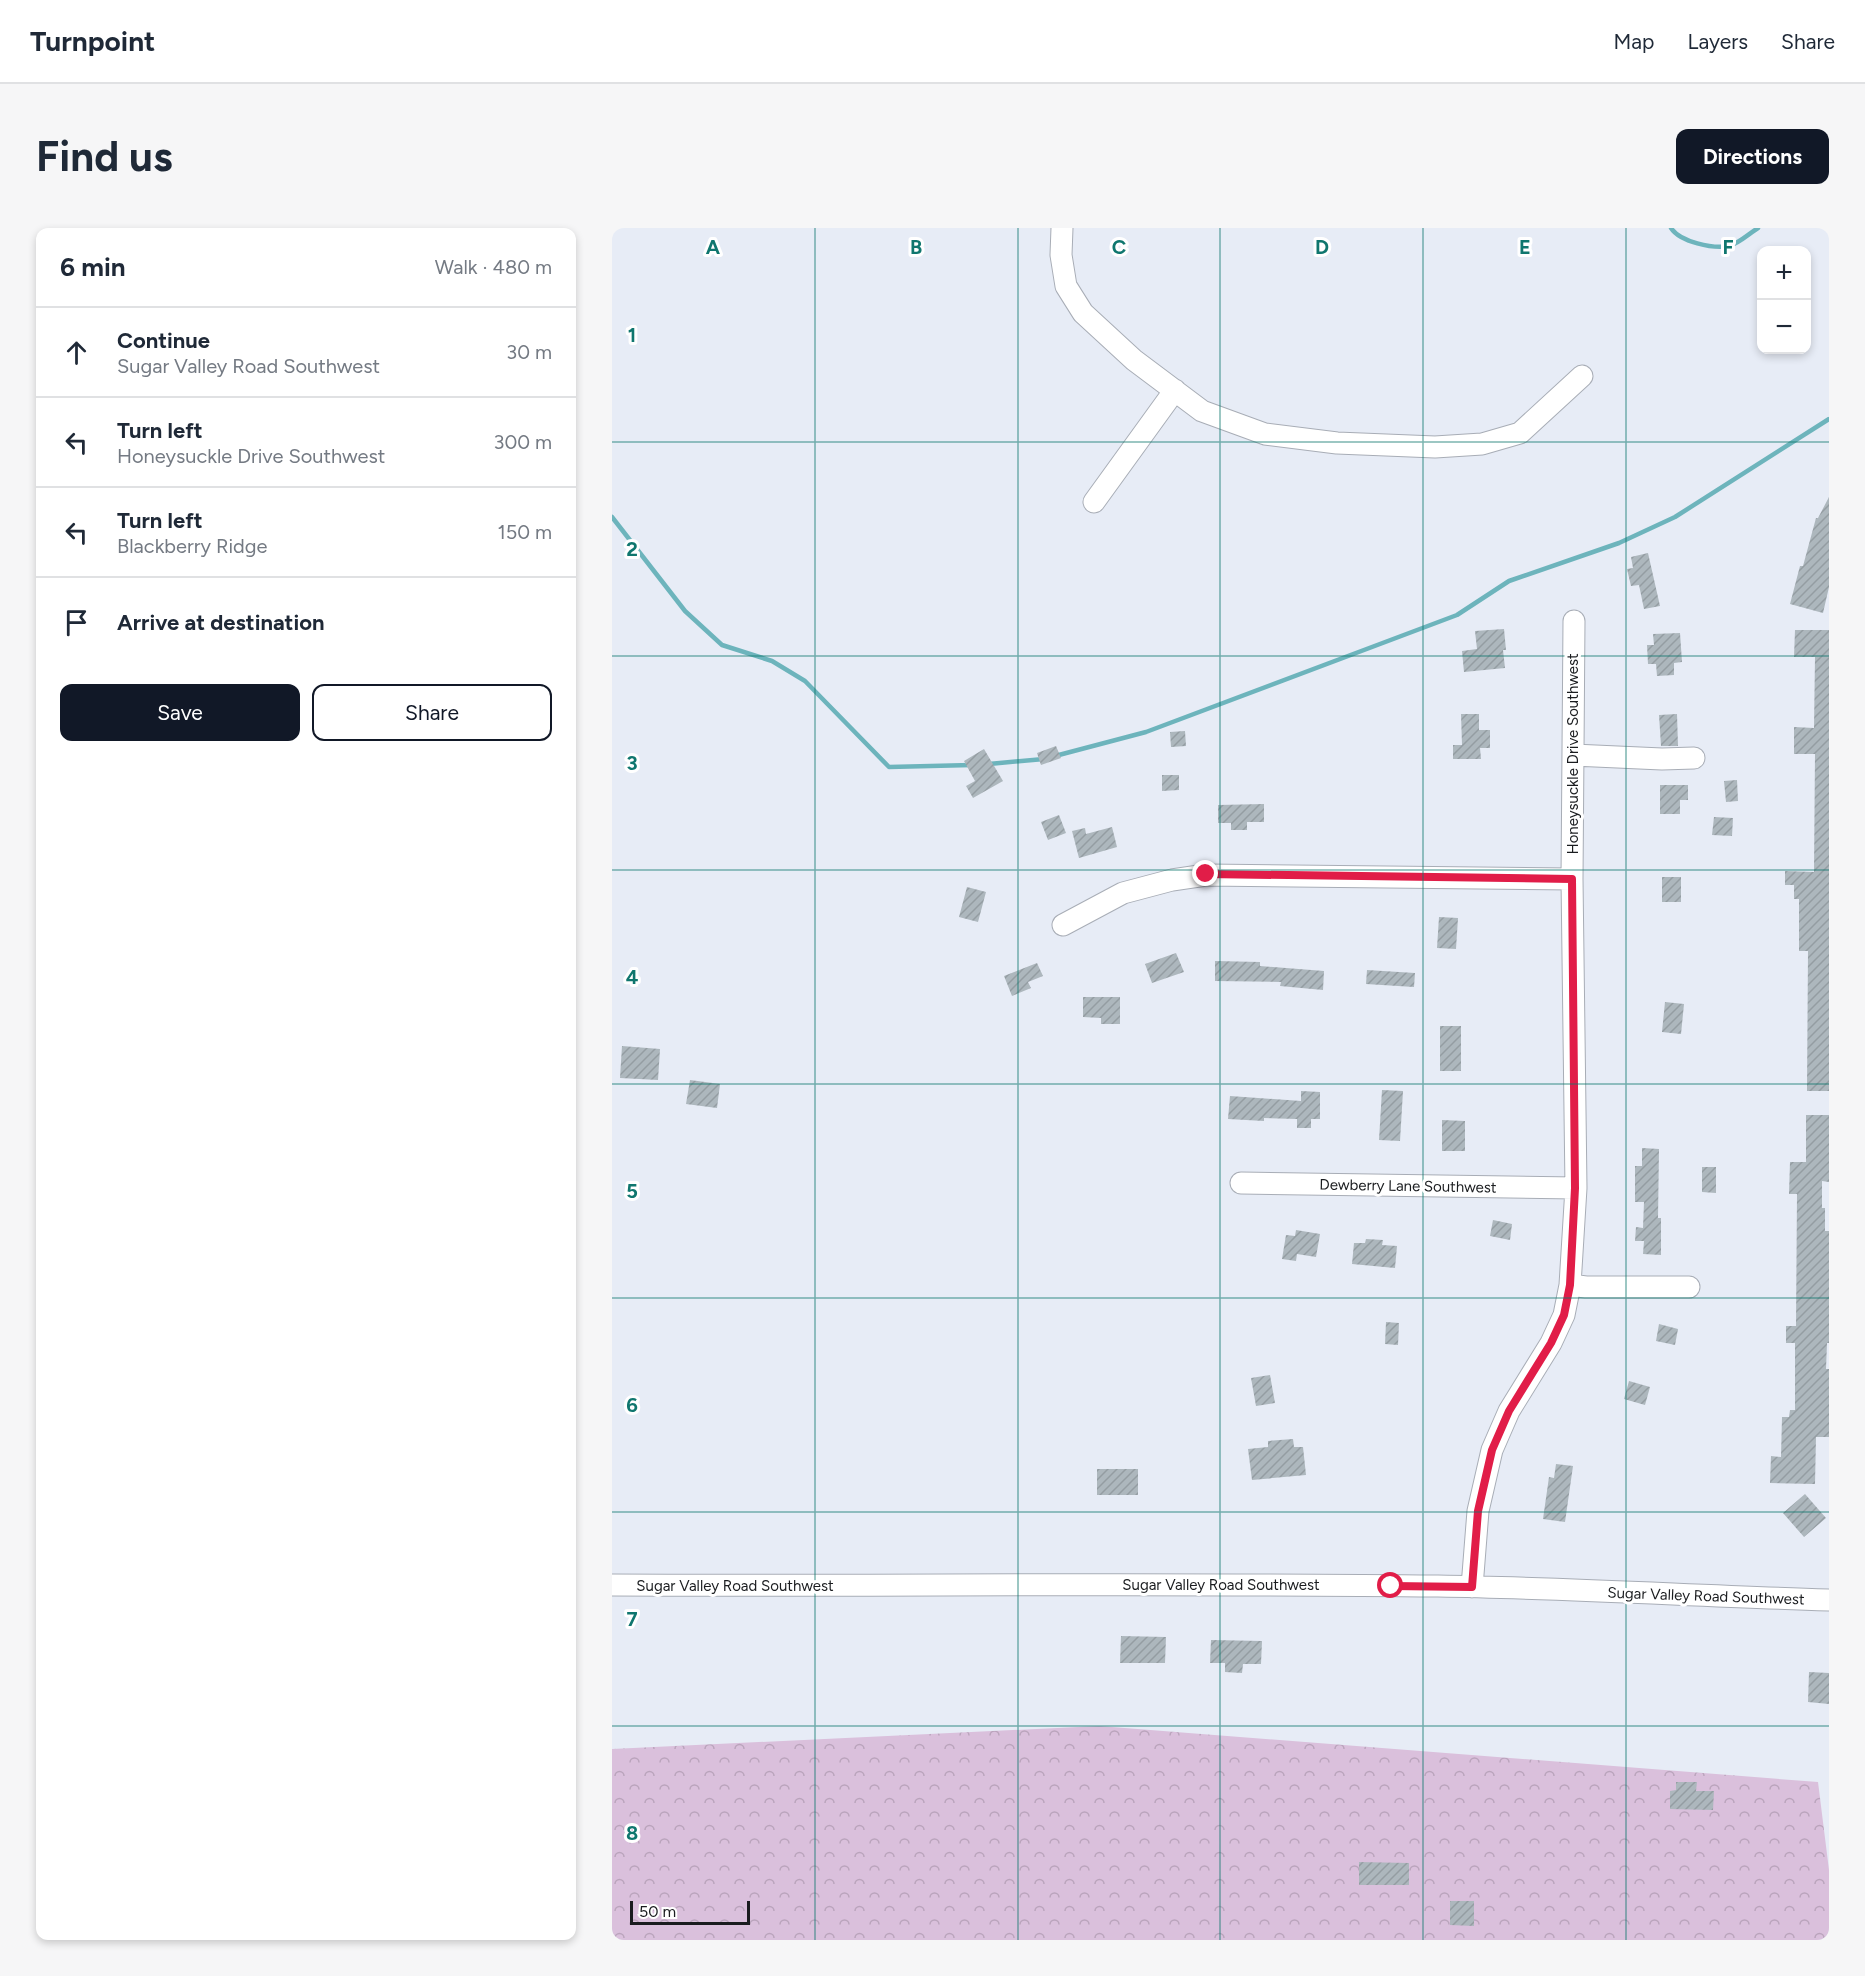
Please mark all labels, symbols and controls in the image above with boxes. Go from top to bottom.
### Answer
text: Turnpoint [30,24,155,58]
text: Map [1614,29,1654,54]
text: Layers [1687,29,1748,54]
text: Share [1781,29,1835,54]
button: Directions [1676,129,1829,184]
text: Find us [36,131,173,182]
text: A [706,235,721,259]
text: B [910,235,922,259]
text: C [1112,235,1126,259]
text: D [1315,235,1329,259]
text: E [1519,235,1531,259]
text: F [1722,235,1734,259]
map controls [1757,246,1811,354]
button: + [1757,246,1811,300]
text: 6 min [60,251,126,283]
text: Walk · 480 m [435,255,552,279]
button: − [1757,300,1811,354]
text: 1 [628,323,636,347]
text: Continue [117,327,210,354]
icon: ahead [60,336,93,369]
text: 30 m [506,340,552,364]
text: Sugar Valley Road Southwest [117,354,380,378]
text: Turn left [117,417,203,444]
icon: left [60,426,93,459]
text: 300 m [494,430,552,454]
text: Honeysuckle Drive Southwest [117,444,385,468]
text: Turn left [117,507,203,534]
icon: left [60,516,93,549]
text: 150 m [497,520,552,544]
text: Blackberry Ridge [117,534,268,558]
text: 2 [626,537,638,561]
icon: arrive [60,606,93,639]
text: Arrive at destination [117,609,325,636]
street label: Honeysuckle Drive Southwest [1564,653,1582,855]
button: Save [60,684,300,741]
button: Share [312,684,552,741]
text: 3 [626,751,638,775]
route end [1192,860,1218,886]
text: 4 [626,965,639,989]
street label: Dewberry Lane Southwest [1319,1175,1497,1197]
text: 5 [626,1179,638,1203]
text: 6 [626,1393,638,1417]
route start [1377,1572,1403,1598]
street label: Sugar Valley Road Southwest [1122,1576,1320,1594]
street label: Sugar Valley Road Southwest [636,1577,834,1595]
street label: Sugar Valley Road Southwest [1607,1584,1805,1608]
text: 7 [626,1607,638,1631]
text: 8 [626,1821,638,1845]
scale bar [630,1898,750,1926]
text: 50 m [639,1902,676,1921]

